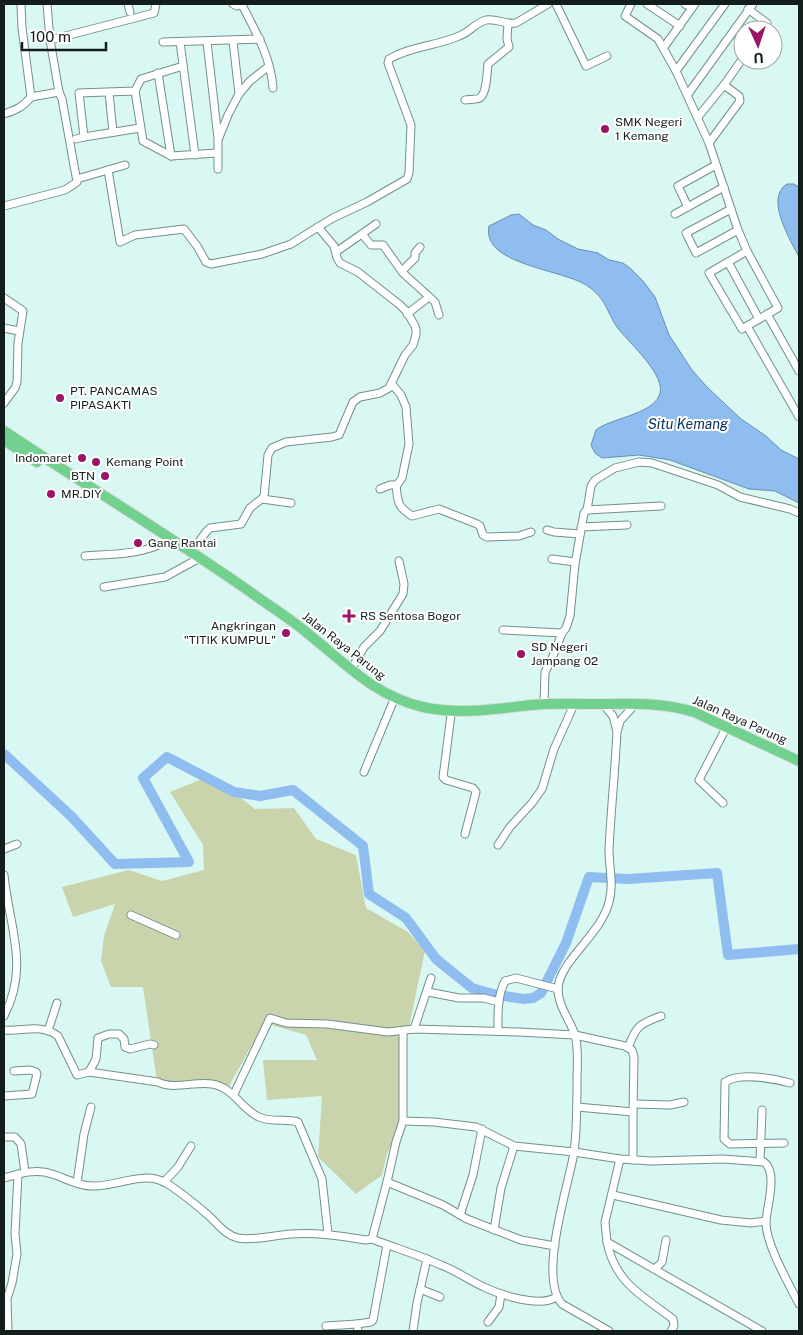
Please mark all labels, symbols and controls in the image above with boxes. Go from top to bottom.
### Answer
scale bar [22,20,106,52]
north arrow [733,20,783,70]
text: 100 m [30,28,71,45]
text: U [753,50,764,66]
place label: SMK Negeri 1 Kemang [615,115,682,143]
marker: SMK Negeri 1 Kemang [599,123,611,135]
place label: PT. PANCAMAS PIPASAKTI [70,384,158,412]
marker: PT. PANCAMAS PIPASAKTI [54,392,66,404]
water label: Situ Kemang [648,416,729,432]
place label: Indomaret [15,451,72,465]
marker: Indomaret [76,452,88,464]
place label: Kemang Point [106,455,184,469]
marker: Kemang Point [90,456,102,468]
place label: BTN [71,469,95,483]
marker: BTN [99,470,111,482]
place label: MR.DIY [61,487,102,501]
marker: MR.DIY [45,488,57,500]
place label: Gang Rantai [148,536,216,550]
marker: Gang Rantai [132,537,144,549]
street label: Jalan Raya Parung [300,609,388,683]
marker: RS Sentosa Bogor [342,609,356,623]
place label: RS Sentosa Bogor [360,609,461,623]
place label: Angkringan "TITIK KUMPUL" [184,619,276,647]
marker: Angkringan "TITIK KUMPUL" [280,627,292,639]
place label: SD Negeri Jampang 02 [531,640,598,668]
marker: SD Negeri Jampang 02 [515,648,527,660]
street label: Jalan Raya Parung [691,693,789,747]

